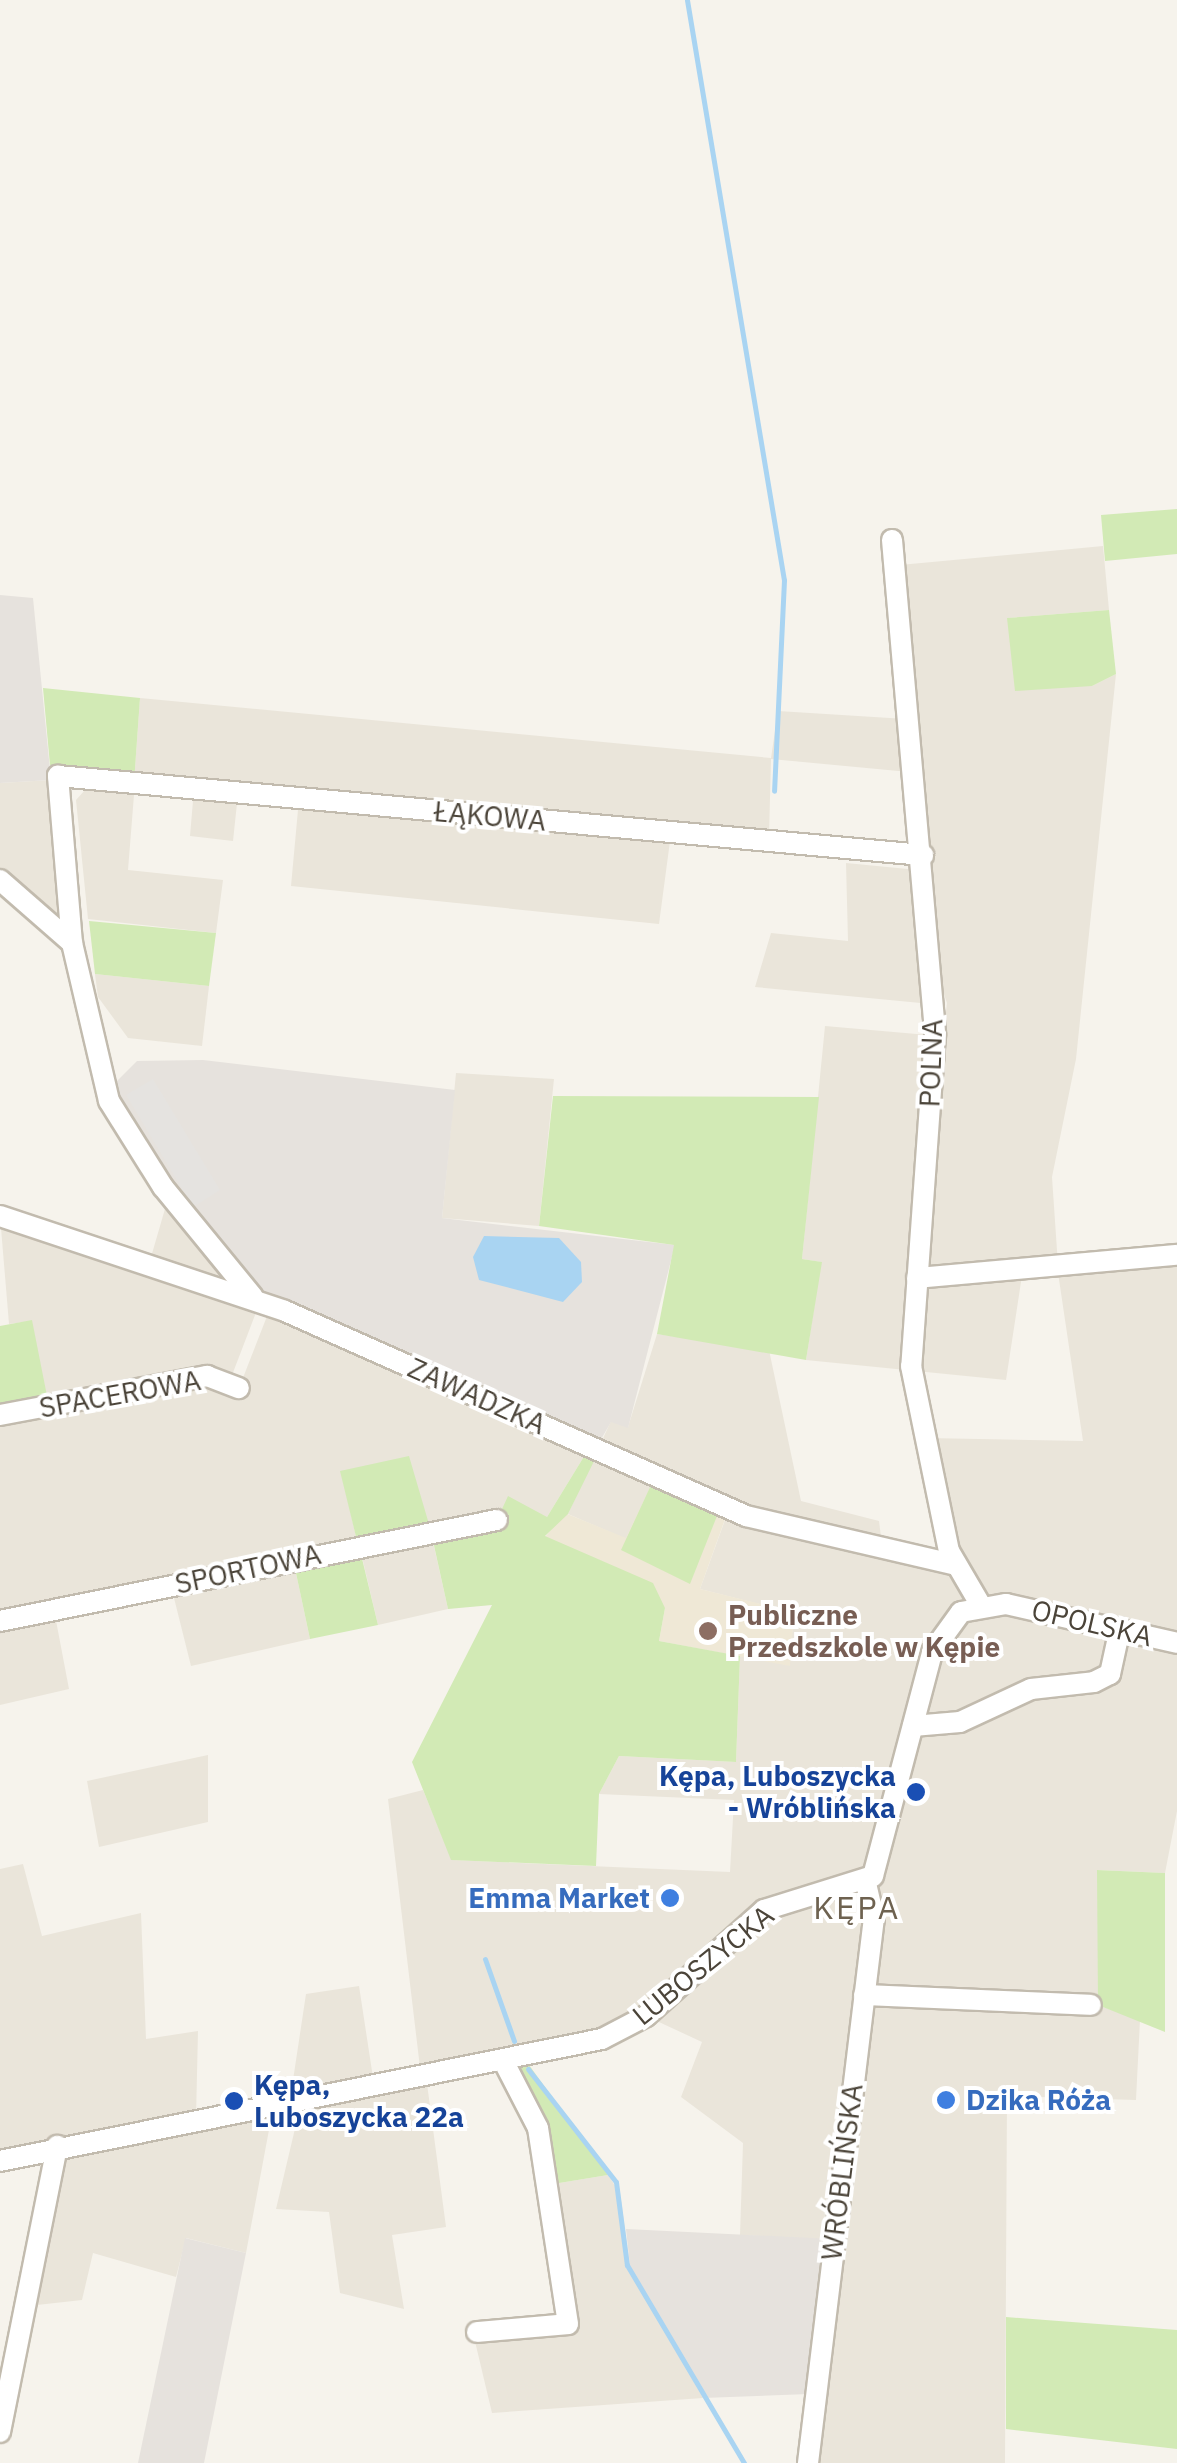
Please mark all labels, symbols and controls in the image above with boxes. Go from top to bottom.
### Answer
street label: ŁĄKOWA [433,794,547,838]
street label: POLNA [913,1018,949,1108]
street label: ZAWADZKA [403,1351,551,1441]
street label: SPACEROWA [37,1363,203,1425]
street label: SPORTOWA [172,1537,324,1601]
street label: OPOLSKA [1028,1593,1156,1653]
place label: Publiczne Przedszkole w Kępie [728,1598,1000,1664]
marker: Publiczne Przedszkole w Kępie [697,1620,719,1642]
place label: Kępa, Luboszycka - Wróblińska [659,1759,896,1825]
marker: Kępa, Luboszycka - Wróblińska [905,1781,927,1803]
place label: Emma Market [468,1881,650,1915]
marker: Emma Market [659,1887,681,1909]
district label: KĘPA [813,1888,901,1926]
street label: LUBOSZYCKA [626,1898,780,2032]
place label: Kępa, Luboszycka 22a [254,2068,464,2134]
street label: WRÓBLIŃSKA [814,2082,870,2262]
place label: Dzika Róża [966,2083,1111,2117]
marker: Dzika Róża [935,2089,957,2111]
marker: Kępa, Luboszycka 22a [223,2090,245,2112]

